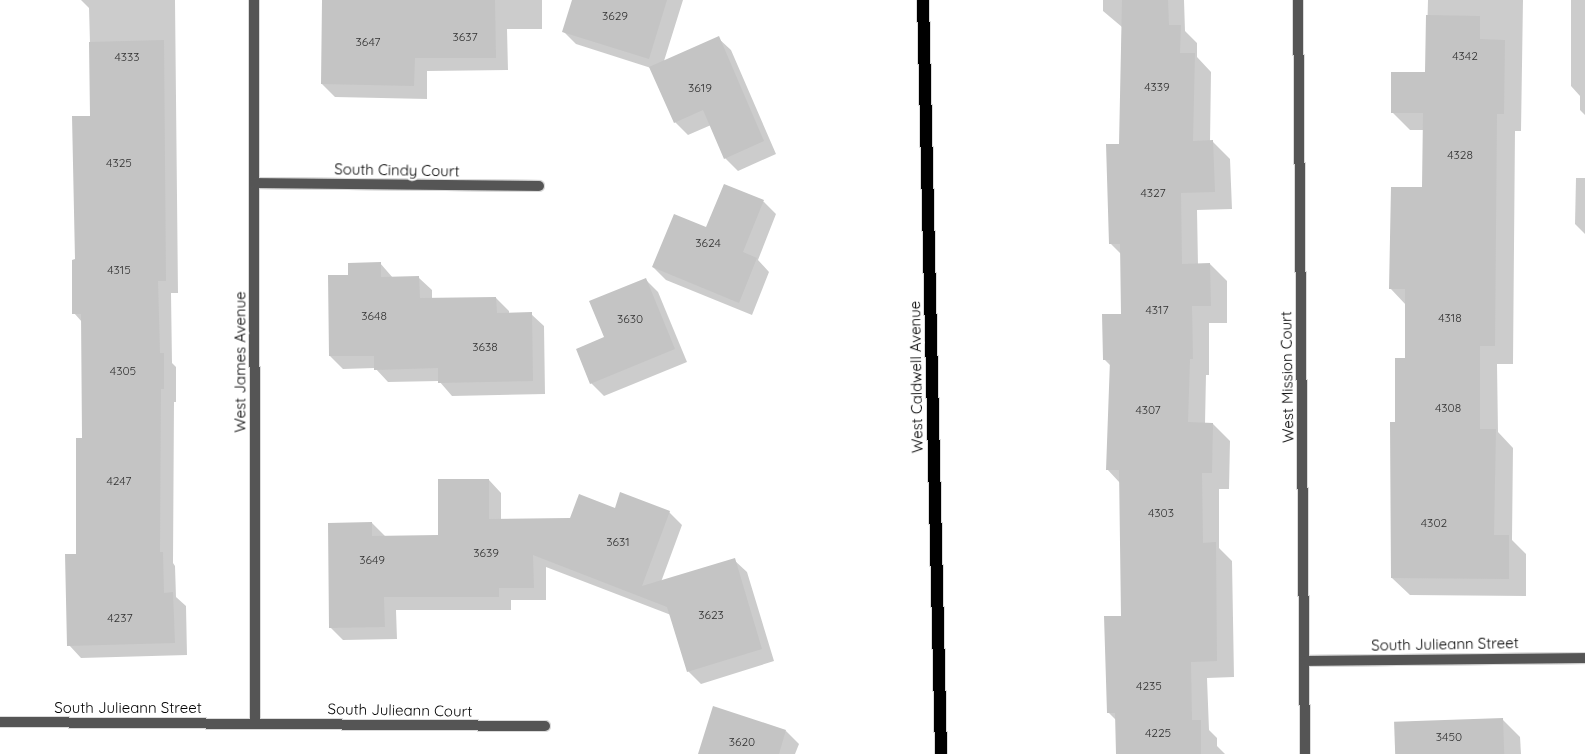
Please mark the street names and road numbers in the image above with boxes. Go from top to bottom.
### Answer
street label: South Cindy Court [334,160,460,180]
street label: West James Avenue [231,291,249,433]
street label: West Caldwell Avenue [906,301,926,453]
street label: West Mission Court [1277,311,1297,443]
street label: South Julieann Street [1371,634,1519,654]
street label: South Julieann Street [54,699,202,717]
street label: South Julieann Court [327,700,473,720]

